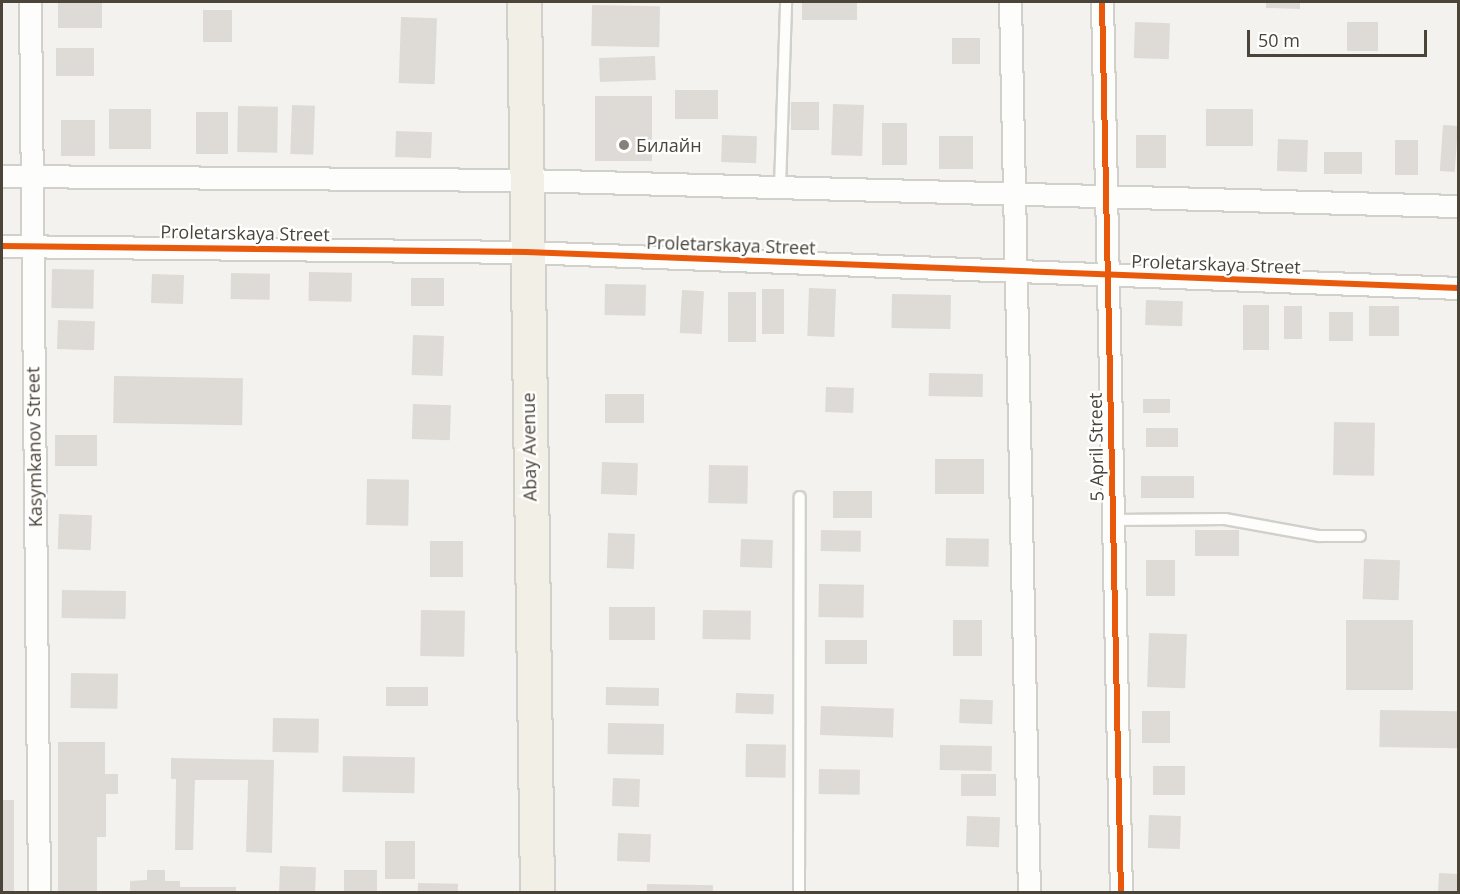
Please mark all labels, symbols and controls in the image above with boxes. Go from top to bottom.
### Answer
scale bar [1250,18,1430,56]
text: 50 m [1258,28,1300,52]
place label: Билайн [636,134,702,156]
marker: Билайн [617,138,631,152]
street label: Proletarskaya Street [160,221,330,245]
street label: Proletarskaya Street [646,231,816,259]
street label: Proletarskaya Street [1131,250,1301,278]
street label: Kasymkanov Street [22,367,46,527]
street label: Abay Avenue [517,392,541,502]
street label: 5 April Street [1084,392,1108,502]

